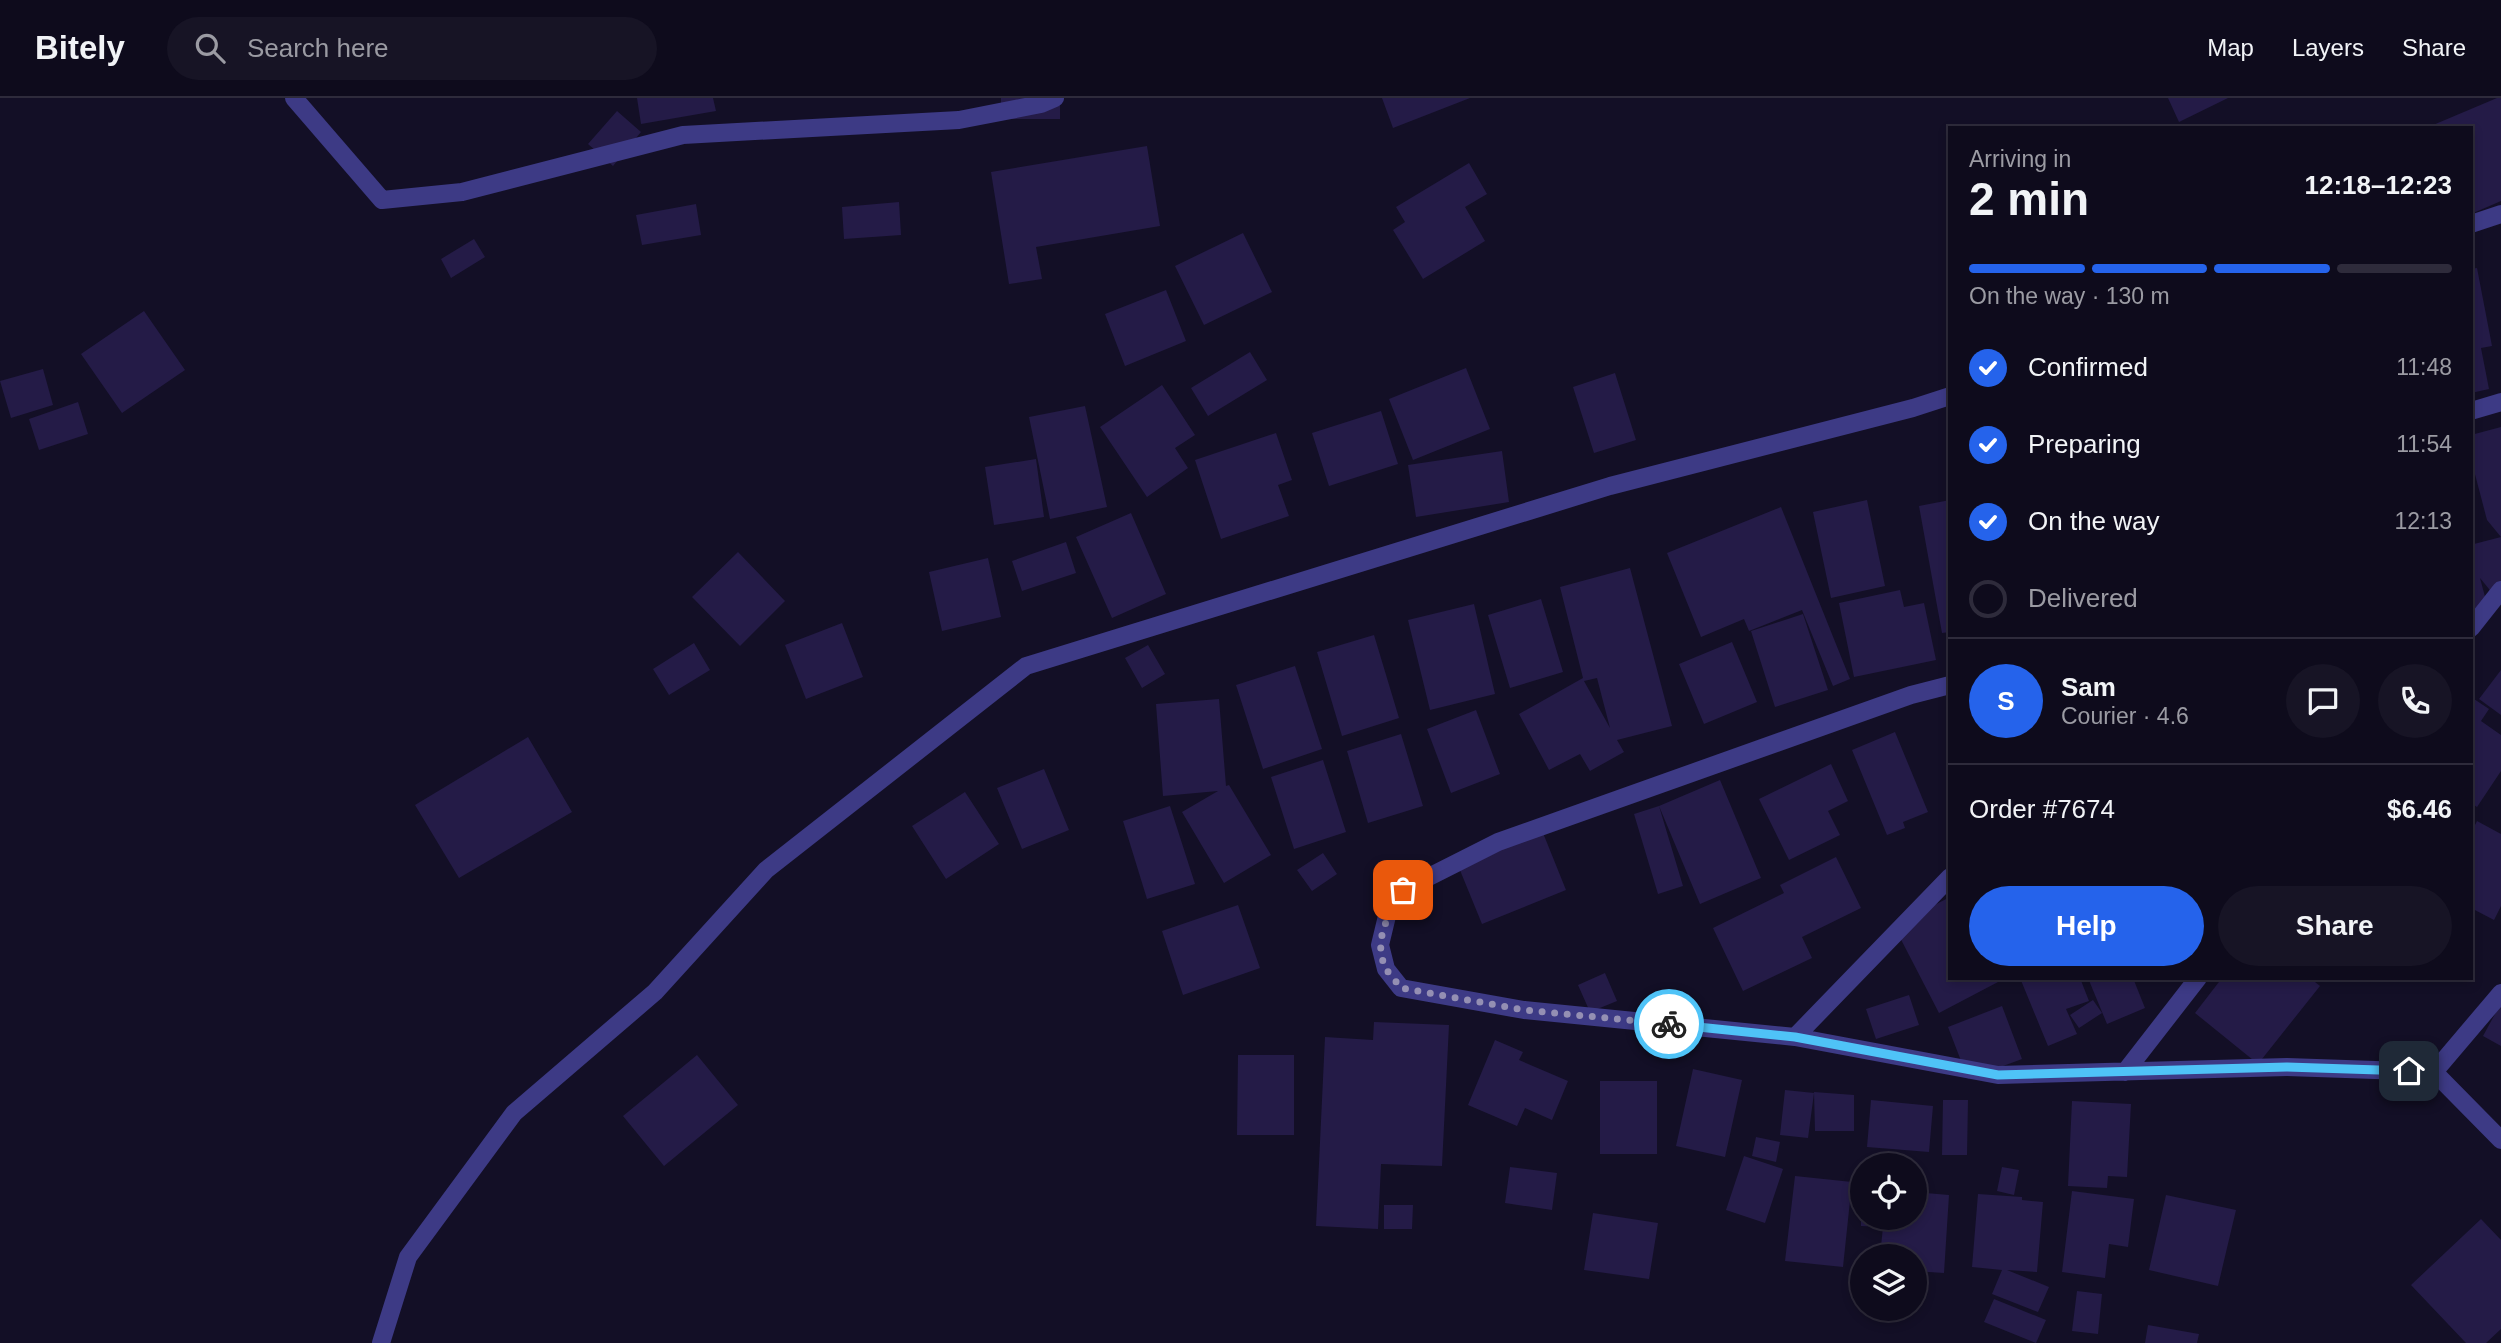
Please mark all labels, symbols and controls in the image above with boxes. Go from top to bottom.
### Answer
search box [167,17,657,80]
text: Bitely [35,29,125,66]
icon: search [191,29,229,67]
text: Search here [247,33,389,63]
text: Map [2207,34,2254,61]
text: Layers [2292,34,2364,61]
text: Share [2402,34,2466,61]
text: Arriving in [1969,146,2071,172]
text: 12:18–12:23 [2305,170,2452,200]
text: 2 min [1969,173,2089,225]
text: On the way · 130 m [1969,283,2170,309]
icon: check [1969,349,2007,387]
text: Confirmed [2028,352,2148,382]
text: 11:48 [2396,354,2452,380]
icon: check [1969,426,2007,464]
text: Preparing [2028,429,2141,459]
text: 11:54 [2396,431,2452,457]
icon: check [1969,503,2007,541]
text: On the way [2028,506,2160,536]
text: 12:13 [2394,508,2452,534]
text: Delivered [2028,583,2138,613]
button: chat [2286,664,2360,738]
button: phone [2378,664,2452,738]
text: Sam [2061,672,2116,702]
text: S [1997,686,2015,716]
text: Courier · 4.6 [2061,703,2189,729]
text: Order #7674 [1969,794,2115,824]
text: $6.46 [2387,794,2452,824]
pin [1373,860,1433,920]
icon: bag [1384,871,1422,909]
button: Help [1969,886,2204,966]
button: Share [2218,886,2452,966]
courier [1634,989,1704,1059]
icon: bike [1650,1005,1688,1043]
pin [2379,1041,2439,1101]
icon: home [2390,1052,2428,1090]
map controls [1850,1153,1927,1321]
button: locate [1850,1153,1927,1230]
button: layers [1850,1244,1927,1321]

